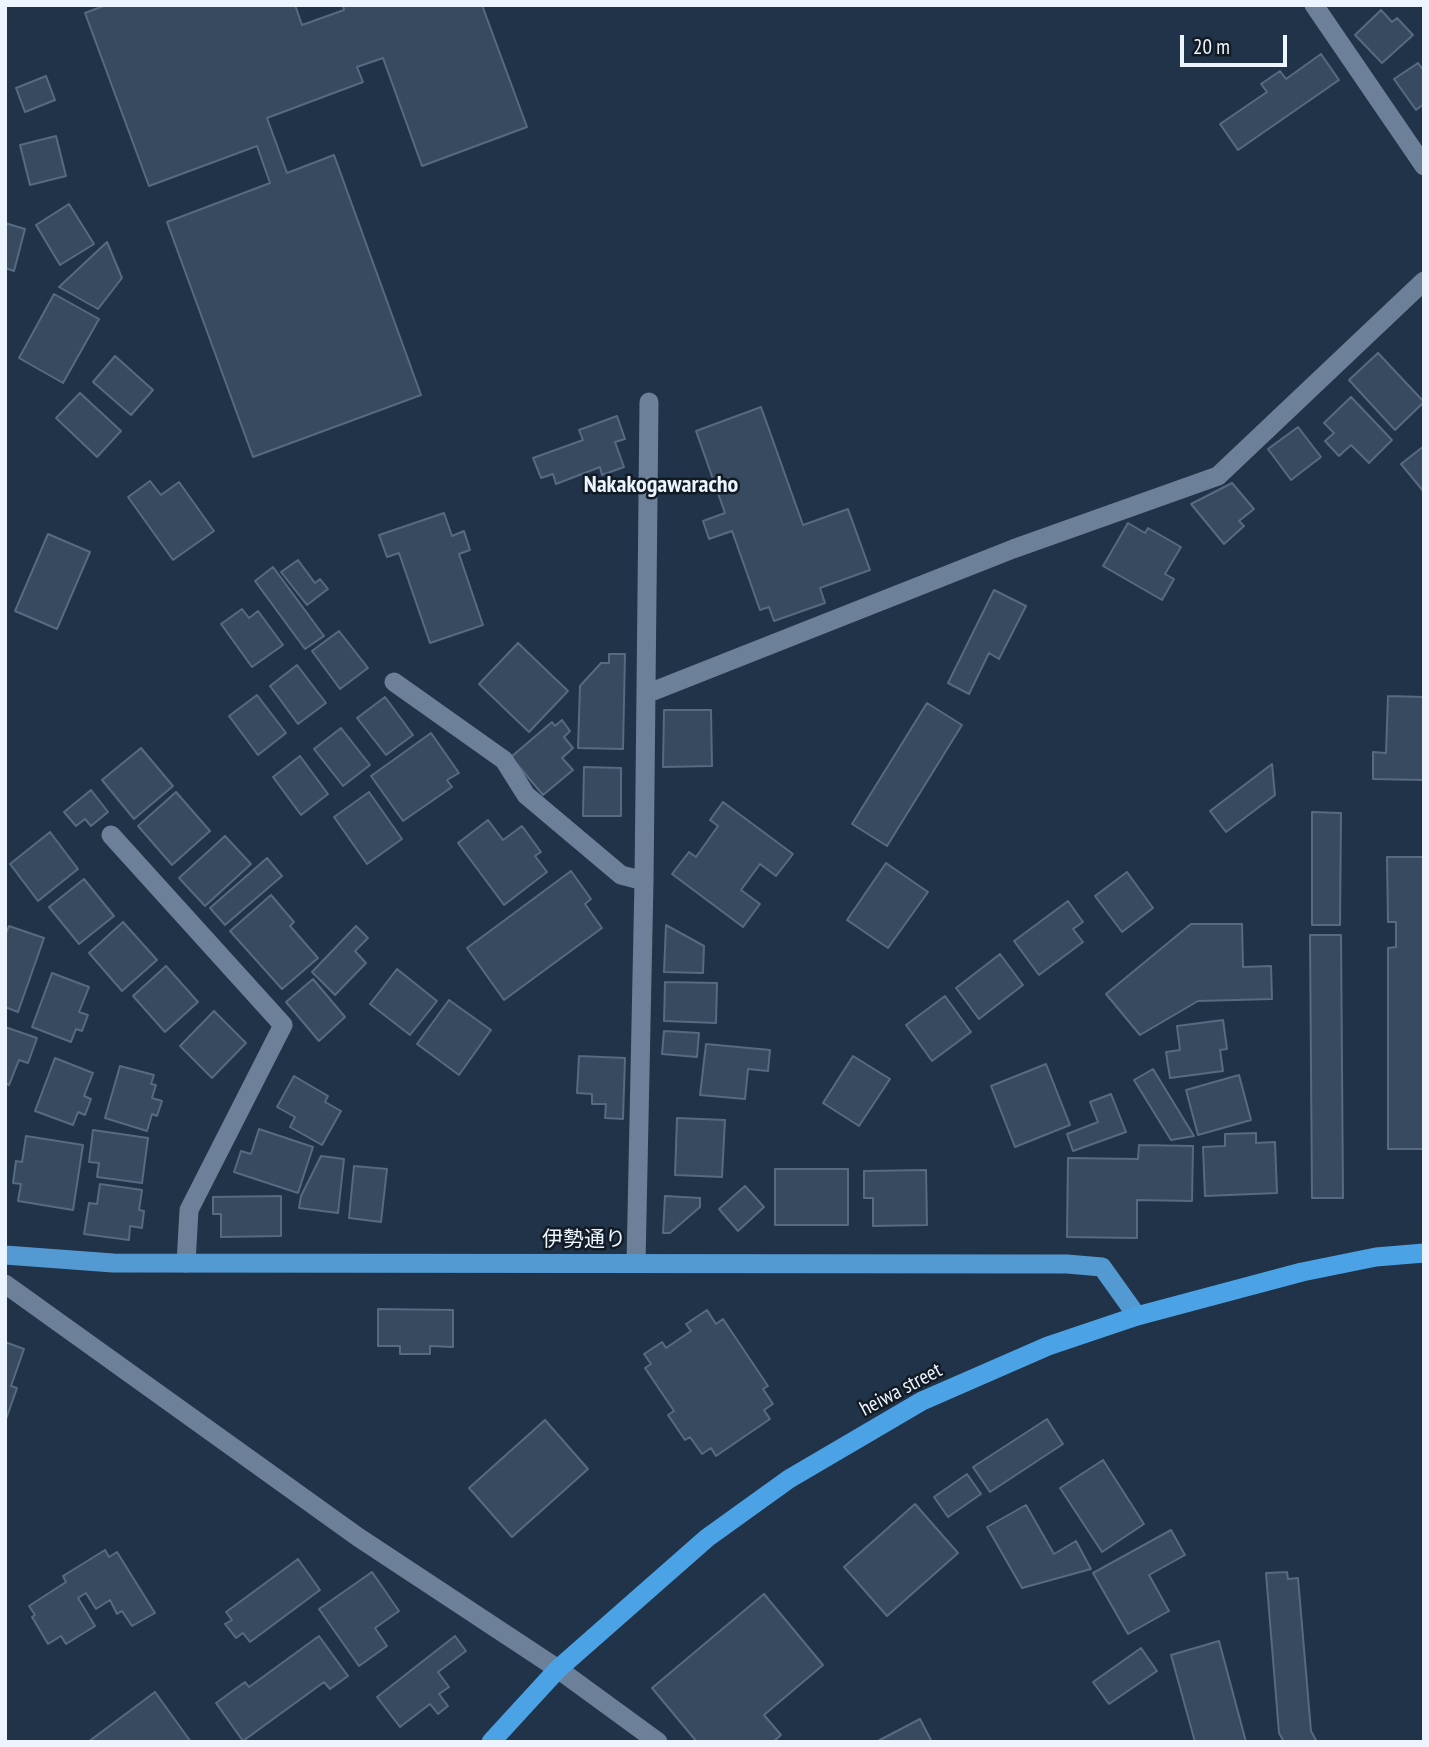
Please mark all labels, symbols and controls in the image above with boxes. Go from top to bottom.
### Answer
scale bar [1184,21,1291,65]
text: 20 m [1193,33,1230,60]
district label: Nakakogawaracho [584,471,738,499]
street label: 伊勢通り [542,1227,626,1253]
street label: heiwa street [856,1358,946,1422]

